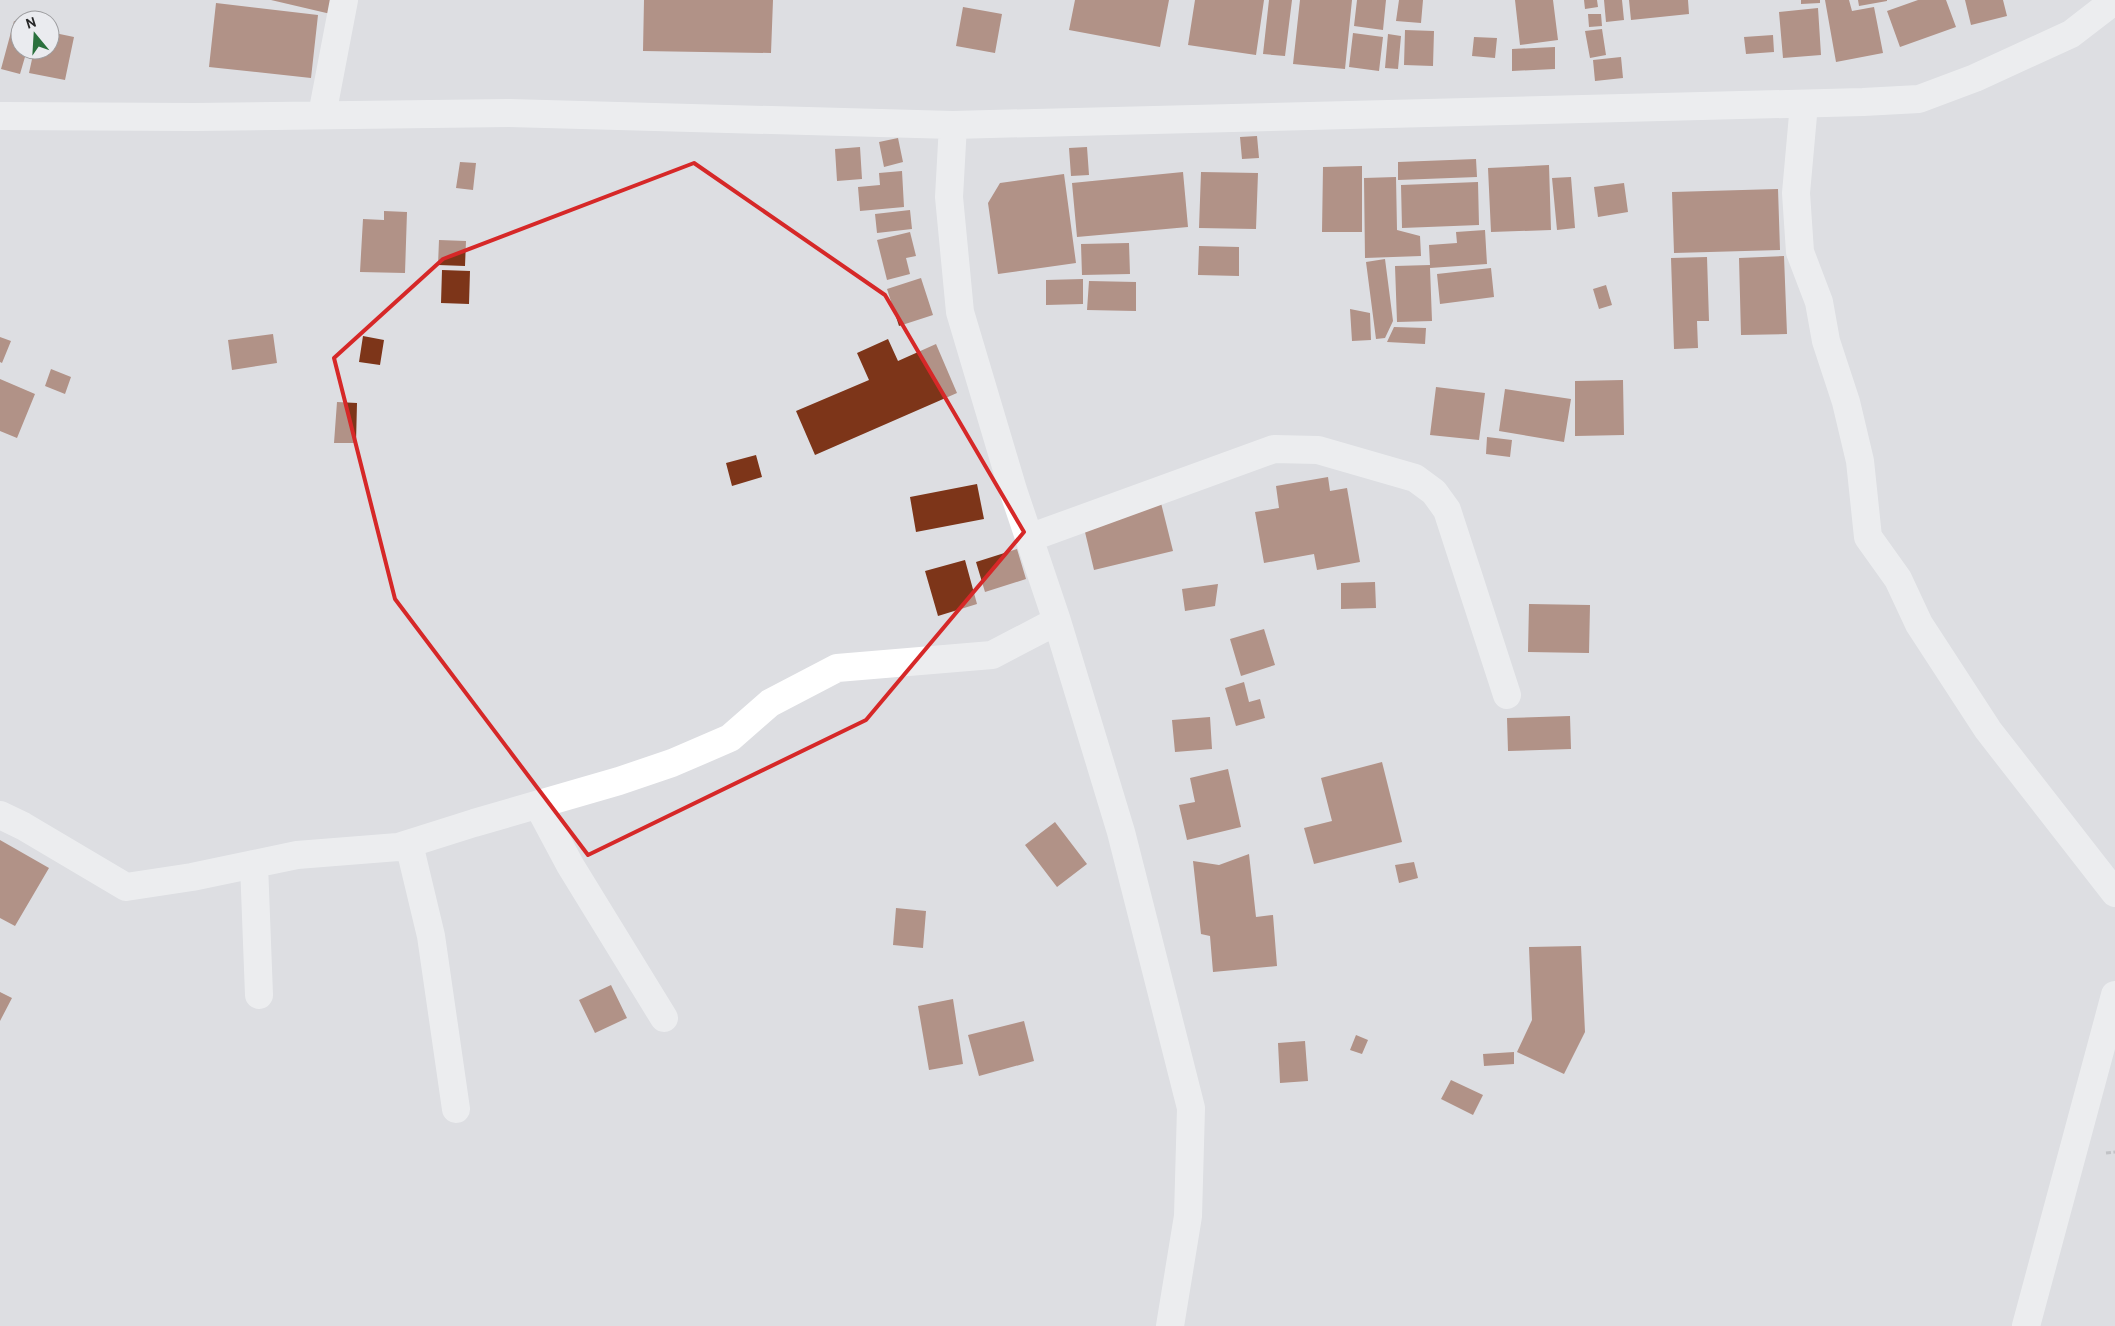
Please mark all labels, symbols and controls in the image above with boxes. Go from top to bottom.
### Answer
north arrow [10,10,60,60]
text: N [23,13,38,33]

